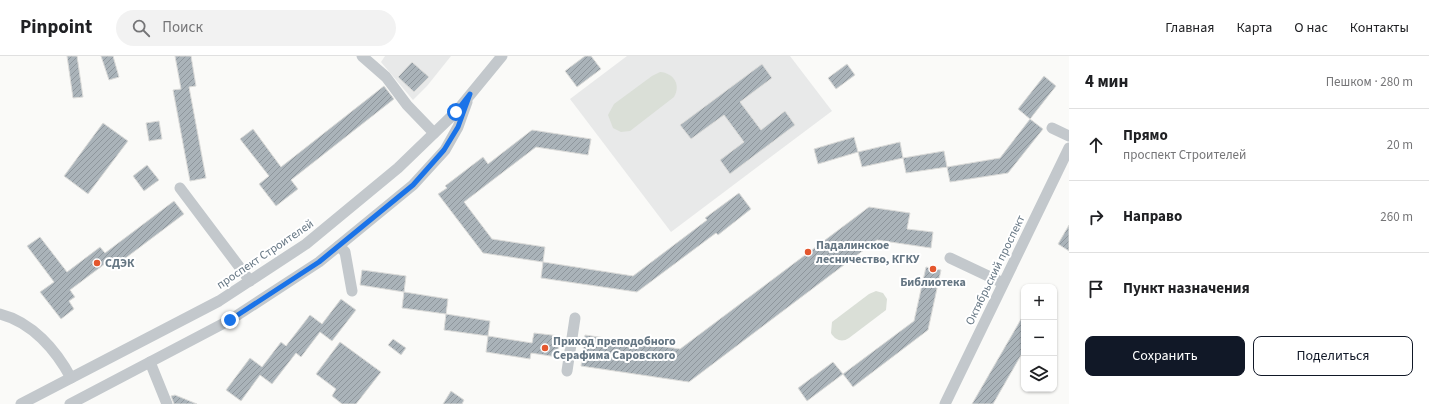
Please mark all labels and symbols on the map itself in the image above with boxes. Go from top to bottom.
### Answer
route start [447,103,465,121]
street label: Октябрьский проспект [961,212,1030,328]
street label: проспект Строителей [213,216,317,293]
place label: Падалинское лесничество, КГКУ [816,237,920,268]
marker: Падалинское лесничество, КГКУ [803,247,813,257]
place label: СДЭК [105,255,135,272]
marker: СДЭК [92,258,102,268]
marker: Библиотека [928,264,938,274]
place label: Библиотека [900,274,966,291]
route end [221,311,239,329]
place label: Приход преподобного Серафима Саровского [553,333,676,364]
marker: Приход преподобного Серафима Саровского [540,343,550,353]

